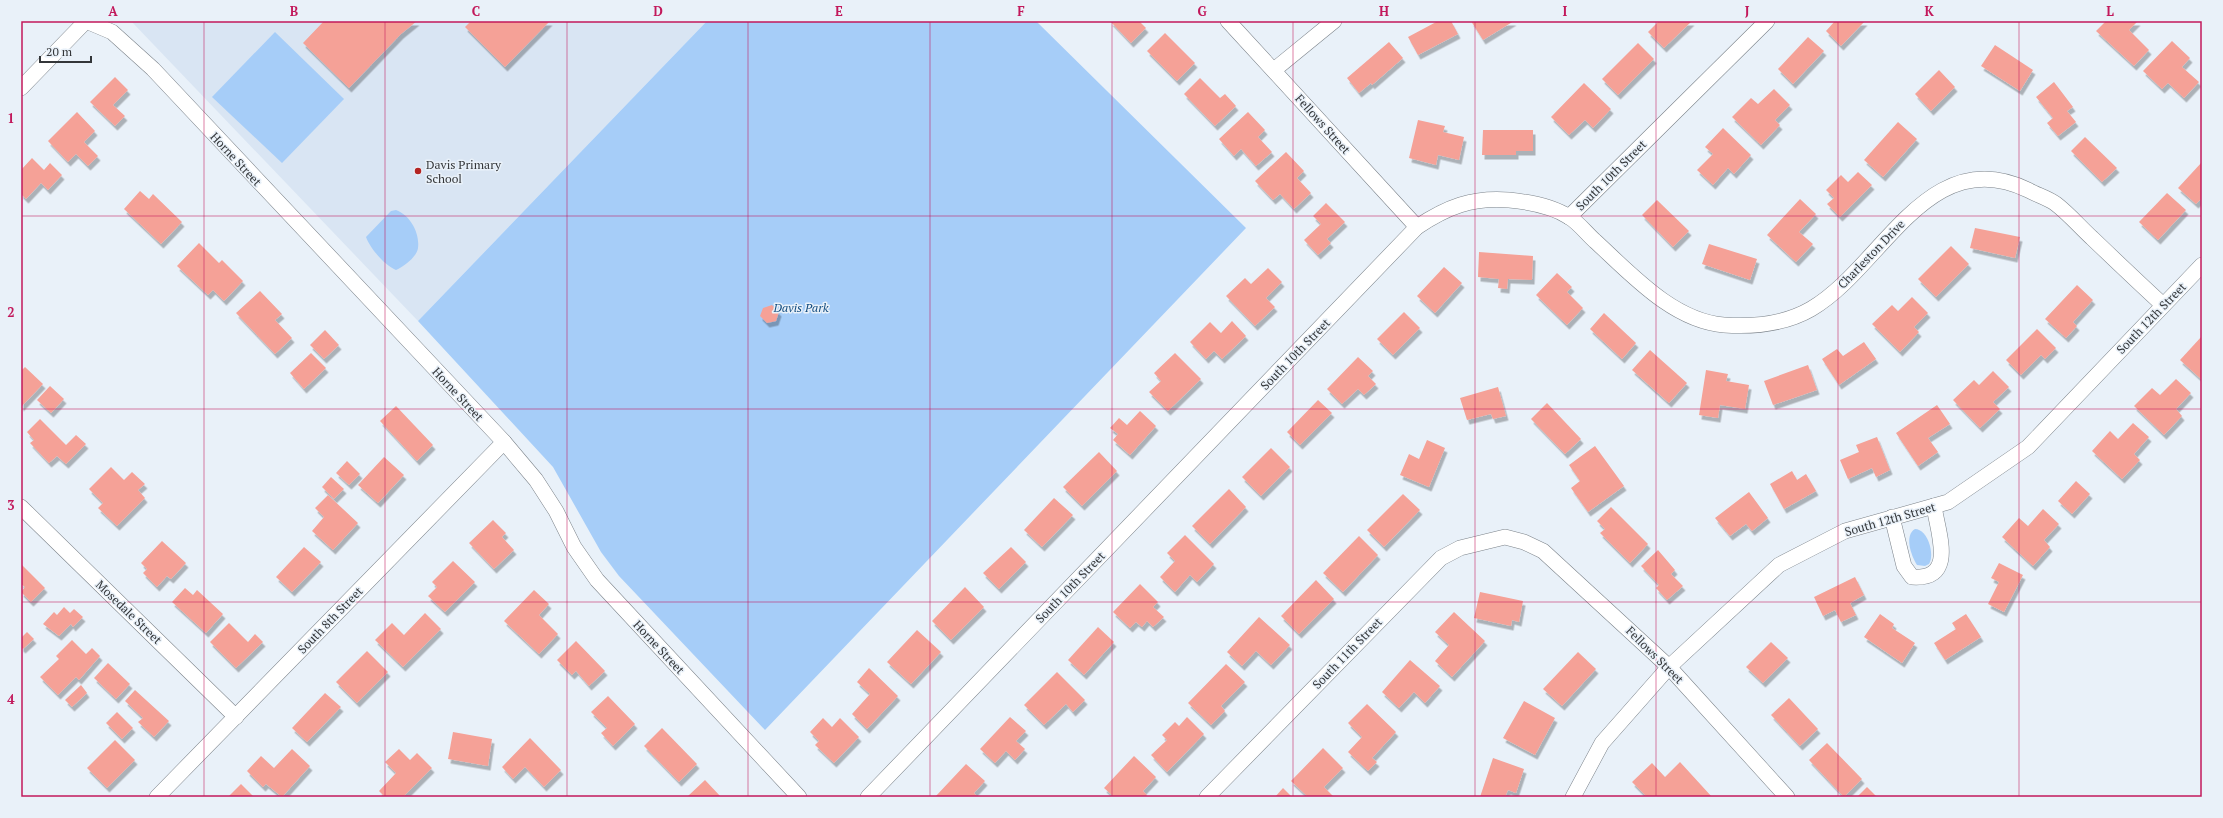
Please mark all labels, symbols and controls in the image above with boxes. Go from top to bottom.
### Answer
text: A [108,2,118,20]
text: B [290,2,298,20]
text: C [472,2,480,20]
text: D [653,2,663,20]
text: E [835,2,843,20]
text: F [1017,2,1025,20]
text: G [1197,2,1207,20]
text: H [1379,2,1389,20]
text: I [1563,2,1568,20]
text: J [1745,2,1750,20]
text: K [1924,2,1934,20]
text: L [2106,2,2114,20]
scale bar [40,38,91,64]
text: 20 m [46,44,73,59]
street label: Fellows Street [1292,91,1354,157]
text: 1 [7,109,15,127]
street label: Horne Street [207,129,265,189]
street label: South 10th Street [1573,136,1650,213]
place label: Davis Primary School [426,157,502,186]
marker: Davis Primary School [413,166,423,176]
street label: Charleston Drive [1834,216,1908,292]
street label: South 12th Street [2113,279,2189,357]
park label: Davis Park [772,300,829,315]
text: 2 [7,303,15,321]
street label: South 10th Street [1257,315,1333,393]
street label: Horne Street [429,364,487,424]
text: 3 [7,496,15,514]
street label: South 12th Street [1843,499,1938,539]
street label: South 10th Street [1032,548,1108,626]
street label: Mosedale Street [93,577,165,647]
street label: South 8th Street [294,583,366,657]
street label: South 11th Street [1309,614,1385,692]
street label: Horne Street [630,617,688,677]
street label: Fellows Street [1623,623,1687,687]
text: 4 [7,690,15,708]

